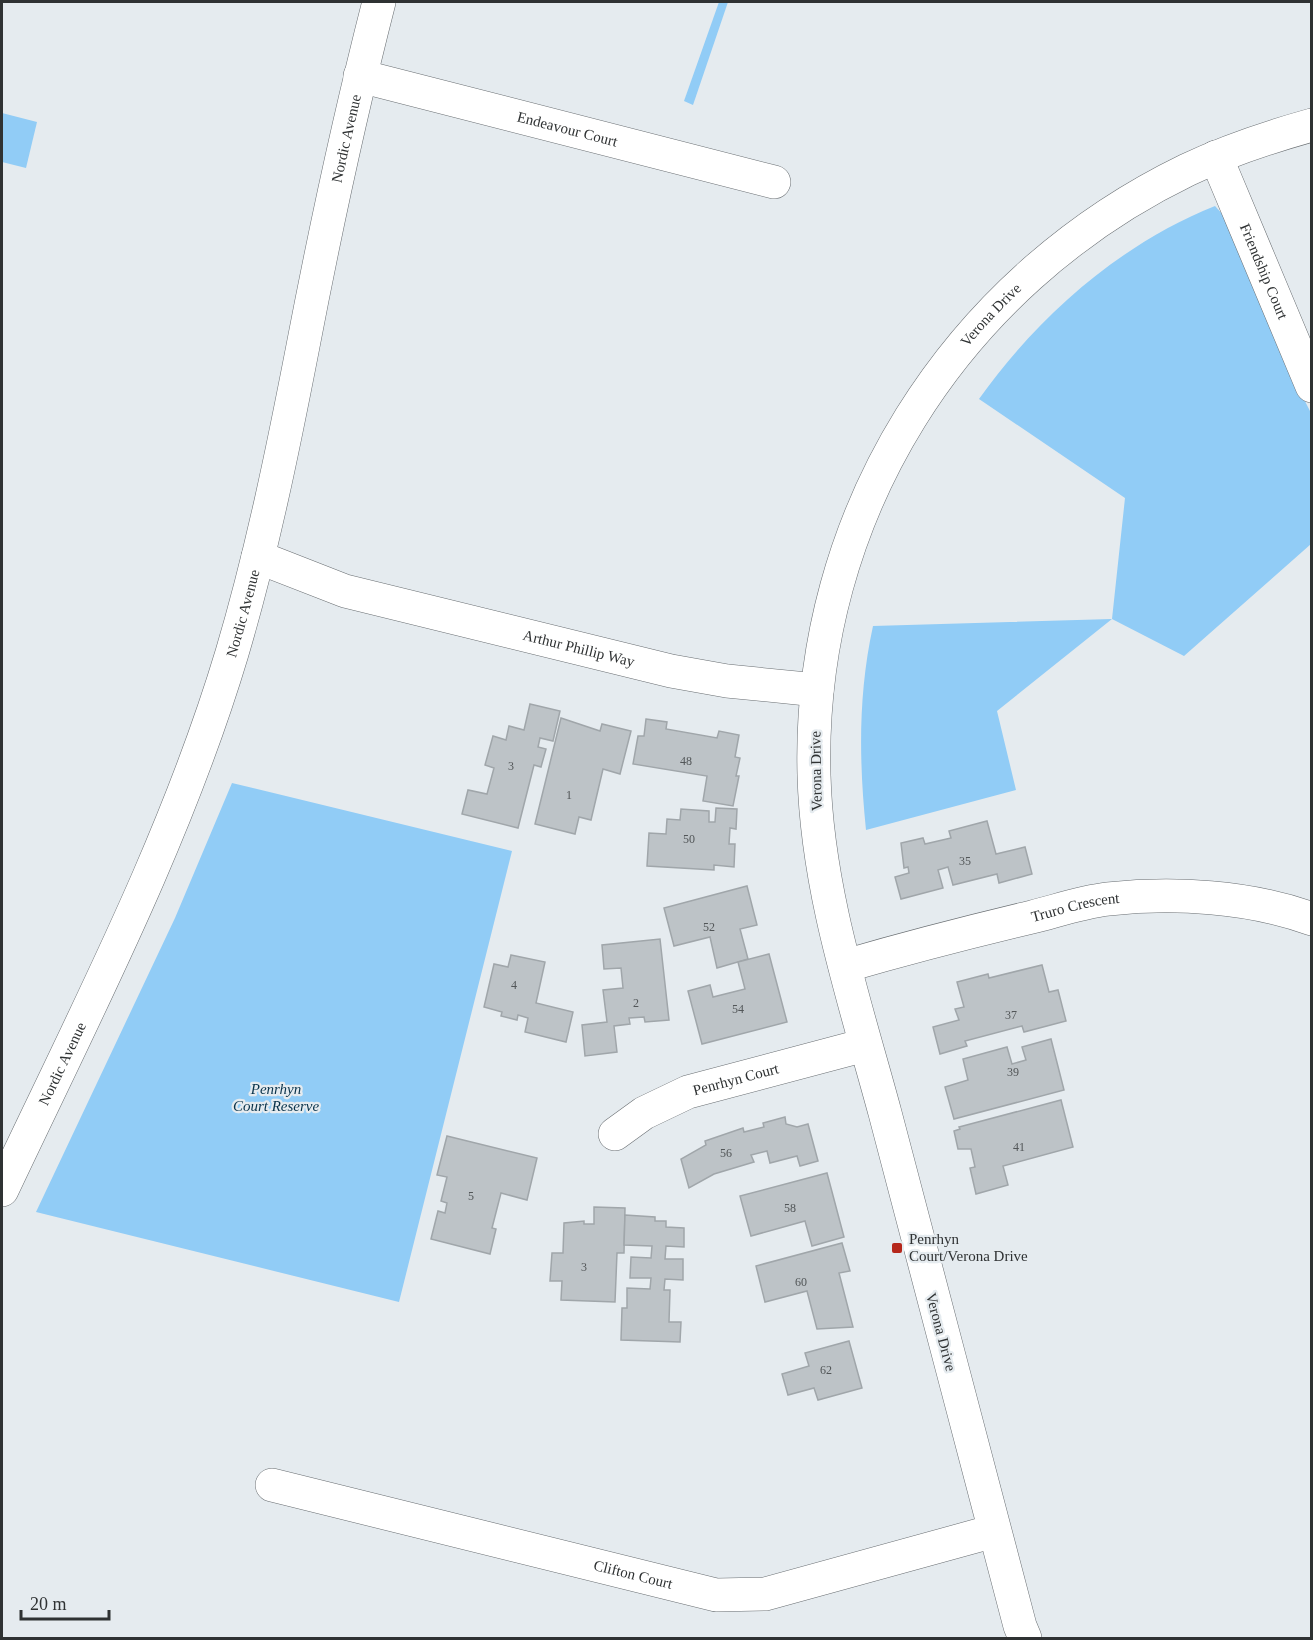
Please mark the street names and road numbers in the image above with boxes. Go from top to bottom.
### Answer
street label: Nordic Avenue [329,92,364,184]
street label: Endeavour Court [515,109,620,150]
street label: Friendship Court [1237,221,1291,322]
street label: Verona Drive [957,280,1024,349]
street label: Nordic Avenue [223,567,263,659]
street label: Arthur Phillip Way [521,627,637,670]
street label: Verona Drive [807,730,825,811]
street label: Truro Crescent [1030,890,1121,925]
street label: Nordic Avenue [36,1019,89,1108]
street label: Penrhyn Court [691,1060,781,1098]
street label: Verona Drive [923,1291,959,1373]
street label: Clifton Court [592,1557,675,1592]

